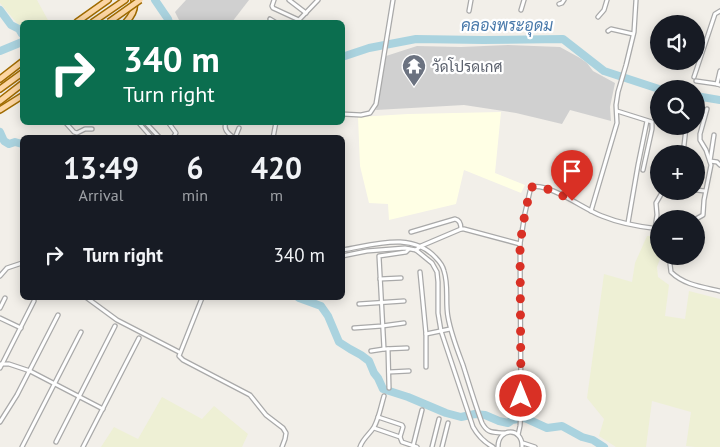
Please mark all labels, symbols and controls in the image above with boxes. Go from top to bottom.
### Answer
water label: คลองพระอุดม [461,15,553,37]
map controls [650,15,705,265]
button: sound [650,15,705,70]
text: 340 m [123,36,220,82]
icon: right [40,40,105,105]
temple icon: วัดโปรดเกศ [401,53,427,87]
place label: วัดโปรดเกศ [432,57,503,76]
text: Turn right [123,80,215,108]
button: search [650,80,705,135]
button: + [650,145,705,200]
text: 13:49 [63,148,139,187]
text: 6 [187,148,204,187]
text: 420 [251,148,302,187]
pin [551,150,593,201]
icon: arrive [558,157,586,185]
text: Arrival [79,185,123,205]
text: min [182,185,208,205]
text: m [270,185,283,205]
button: − [650,210,705,265]
icon: right [40,241,68,269]
text: Turn right [83,243,163,267]
text: 340 m [273,243,325,267]
position arrow [494,369,546,421]

